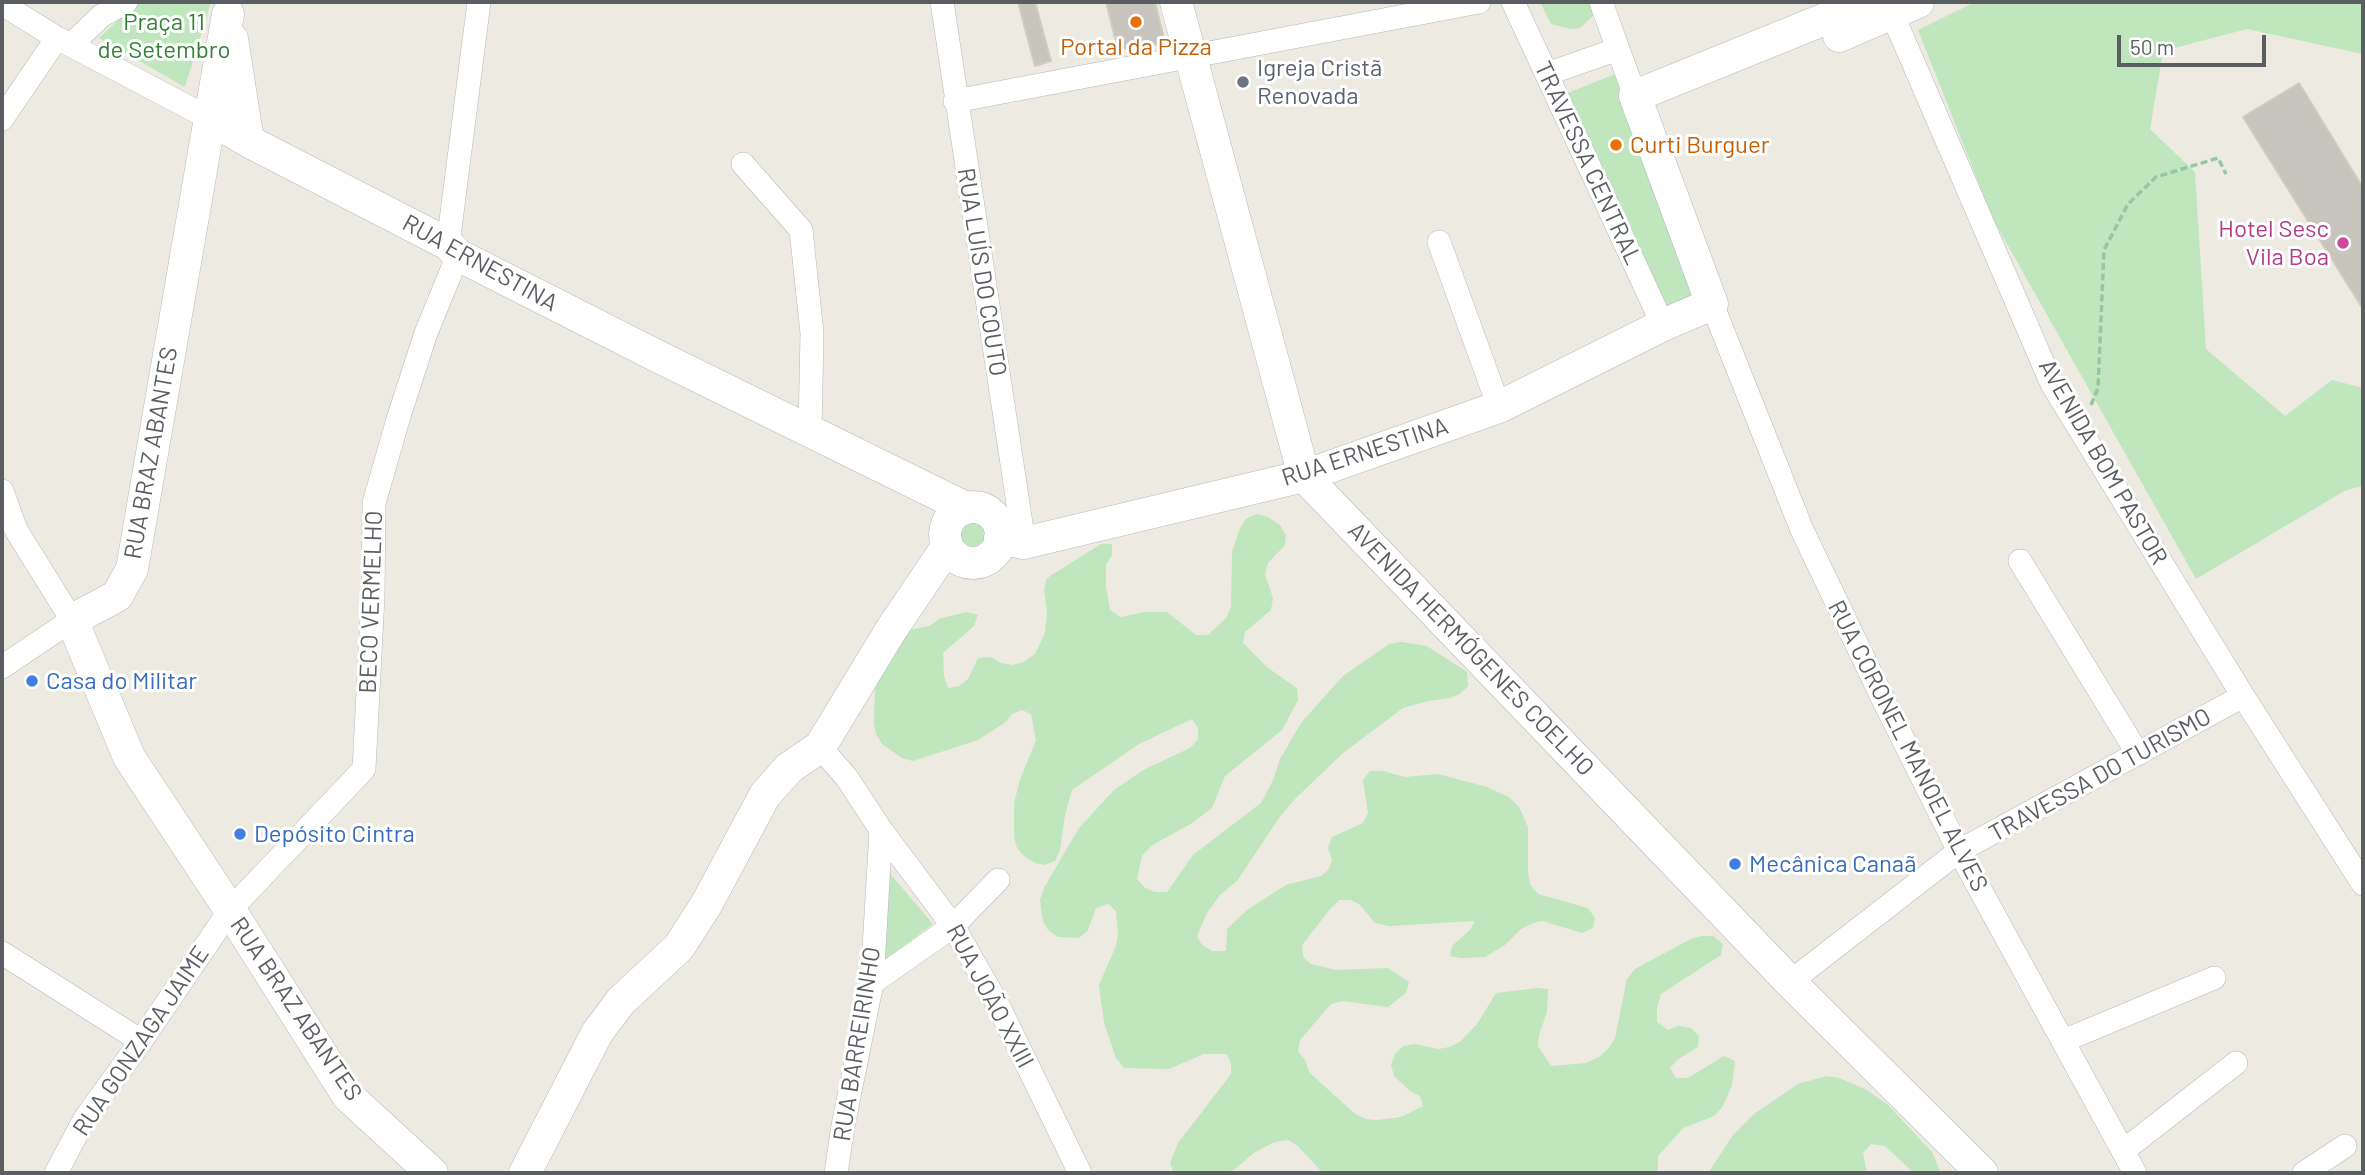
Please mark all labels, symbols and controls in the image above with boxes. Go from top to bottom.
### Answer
park label: Praça 11 de Setembro [97,8,231,64]
marker: Portal da Pizza [1128,14,1144,30]
scale bar [2120,21,2269,65]
place label: Portal da Pizza [1060,33,1212,61]
text: 50 m [2130,34,2174,59]
place label: Igreja Cristã Renovada [1257,54,1382,110]
street label: TRAVESSA CENTRAL [1528,57,1648,269]
marker: Igreja Cristã Renovada [1235,74,1251,90]
place label: Curti Burguer [1630,131,1769,159]
marker: Curti Burguer [1608,137,1624,153]
street label: RUA LUÍS DO COUTO [951,166,1013,378]
street label: RUA ERNESTINA [397,208,563,318]
place label: Hotel Sesc Vila Boa [2218,215,2329,271]
marker: Hotel Sesc Vila Boa [2335,235,2351,251]
street label: RUA BRAZ ABANTES [118,345,184,561]
street label: AVENIDA BOM PASTOR [2032,354,2174,570]
street label: RUA ERNESTINA [1278,412,1452,492]
street label: BECO VERMELHO [353,510,389,694]
street label: AVENIDA HERMÓGENES COELHO [1342,516,1600,782]
street label: RUA CORONEL MANOEL ALVES [1822,596,1994,896]
place label: Casa do Militar [46,667,197,695]
marker: Casa do Militar [24,673,40,689]
street label: TRAVESSA DO TURISMO [1984,702,2216,848]
place label: Depósito Cintra [254,820,415,848]
marker: Depósito Cintra [232,826,248,842]
place label: Mecânica Canaã [1749,850,1916,878]
marker: Mecânica Canaã [1727,856,1743,872]
street label: RUA BRAZ ABANTES [224,912,368,1106]
street label: RUA JOÃO XXIII [940,919,1040,1073]
street label: RUA GONZAGA JAIME [67,941,215,1141]
street label: RUA BARREIRINHO [827,945,887,1143]

